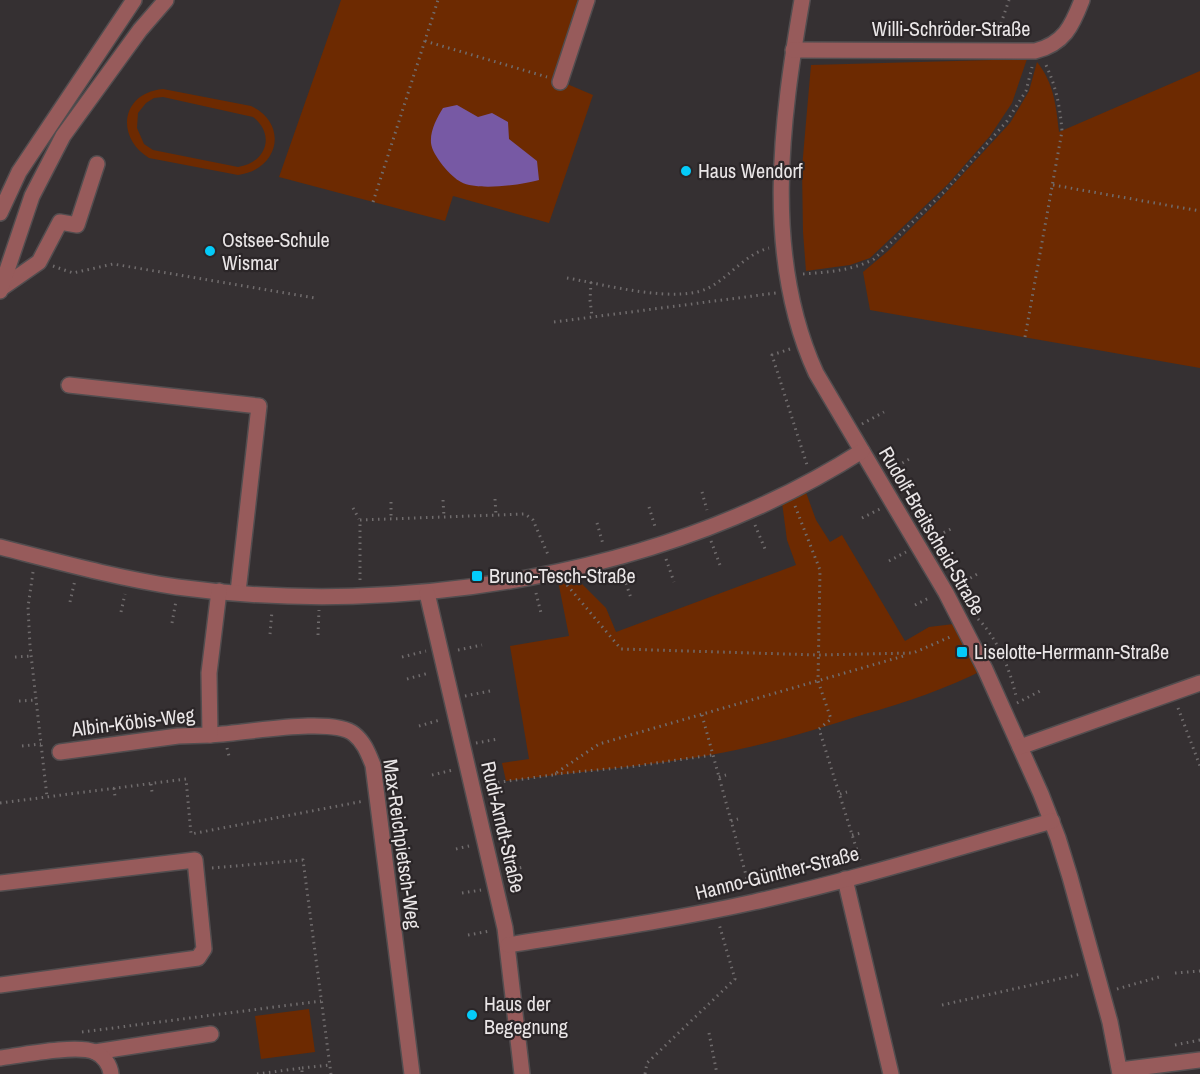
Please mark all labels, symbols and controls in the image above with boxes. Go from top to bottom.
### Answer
street label: Willi-Schröder-Straße [872,15,1030,42]
place label: Haus Wendorf [698,157,803,184]
marker: Haus Wendorf [679,164,693,178]
place label: Ostsee-Schule Wismar [222,226,330,276]
marker: Ostsee-Schule Wismar [203,244,217,258]
street label: Rudolf-Breitscheid-Straße [873,442,992,620]
place label: Bruno-Tesch-Straße [489,562,636,589]
marker: Bruno-Tesch-Straße [470,569,484,583]
place label: Liselotte-Herrmann-Straße [974,638,1169,665]
marker: Liselotte-Herrmann-Straße [955,645,969,659]
street label: Albin-Köbis-Weg [69,701,196,743]
street label: Max-Reichpietsch-Weg [377,757,428,931]
street label: Rudi-Arndt-Straße [475,759,532,895]
street label: Hanno-Günther-Straße [692,839,862,906]
place label: Haus der Begegnung [484,990,568,1040]
marker: Haus der Begegnung [465,1008,479,1022]

